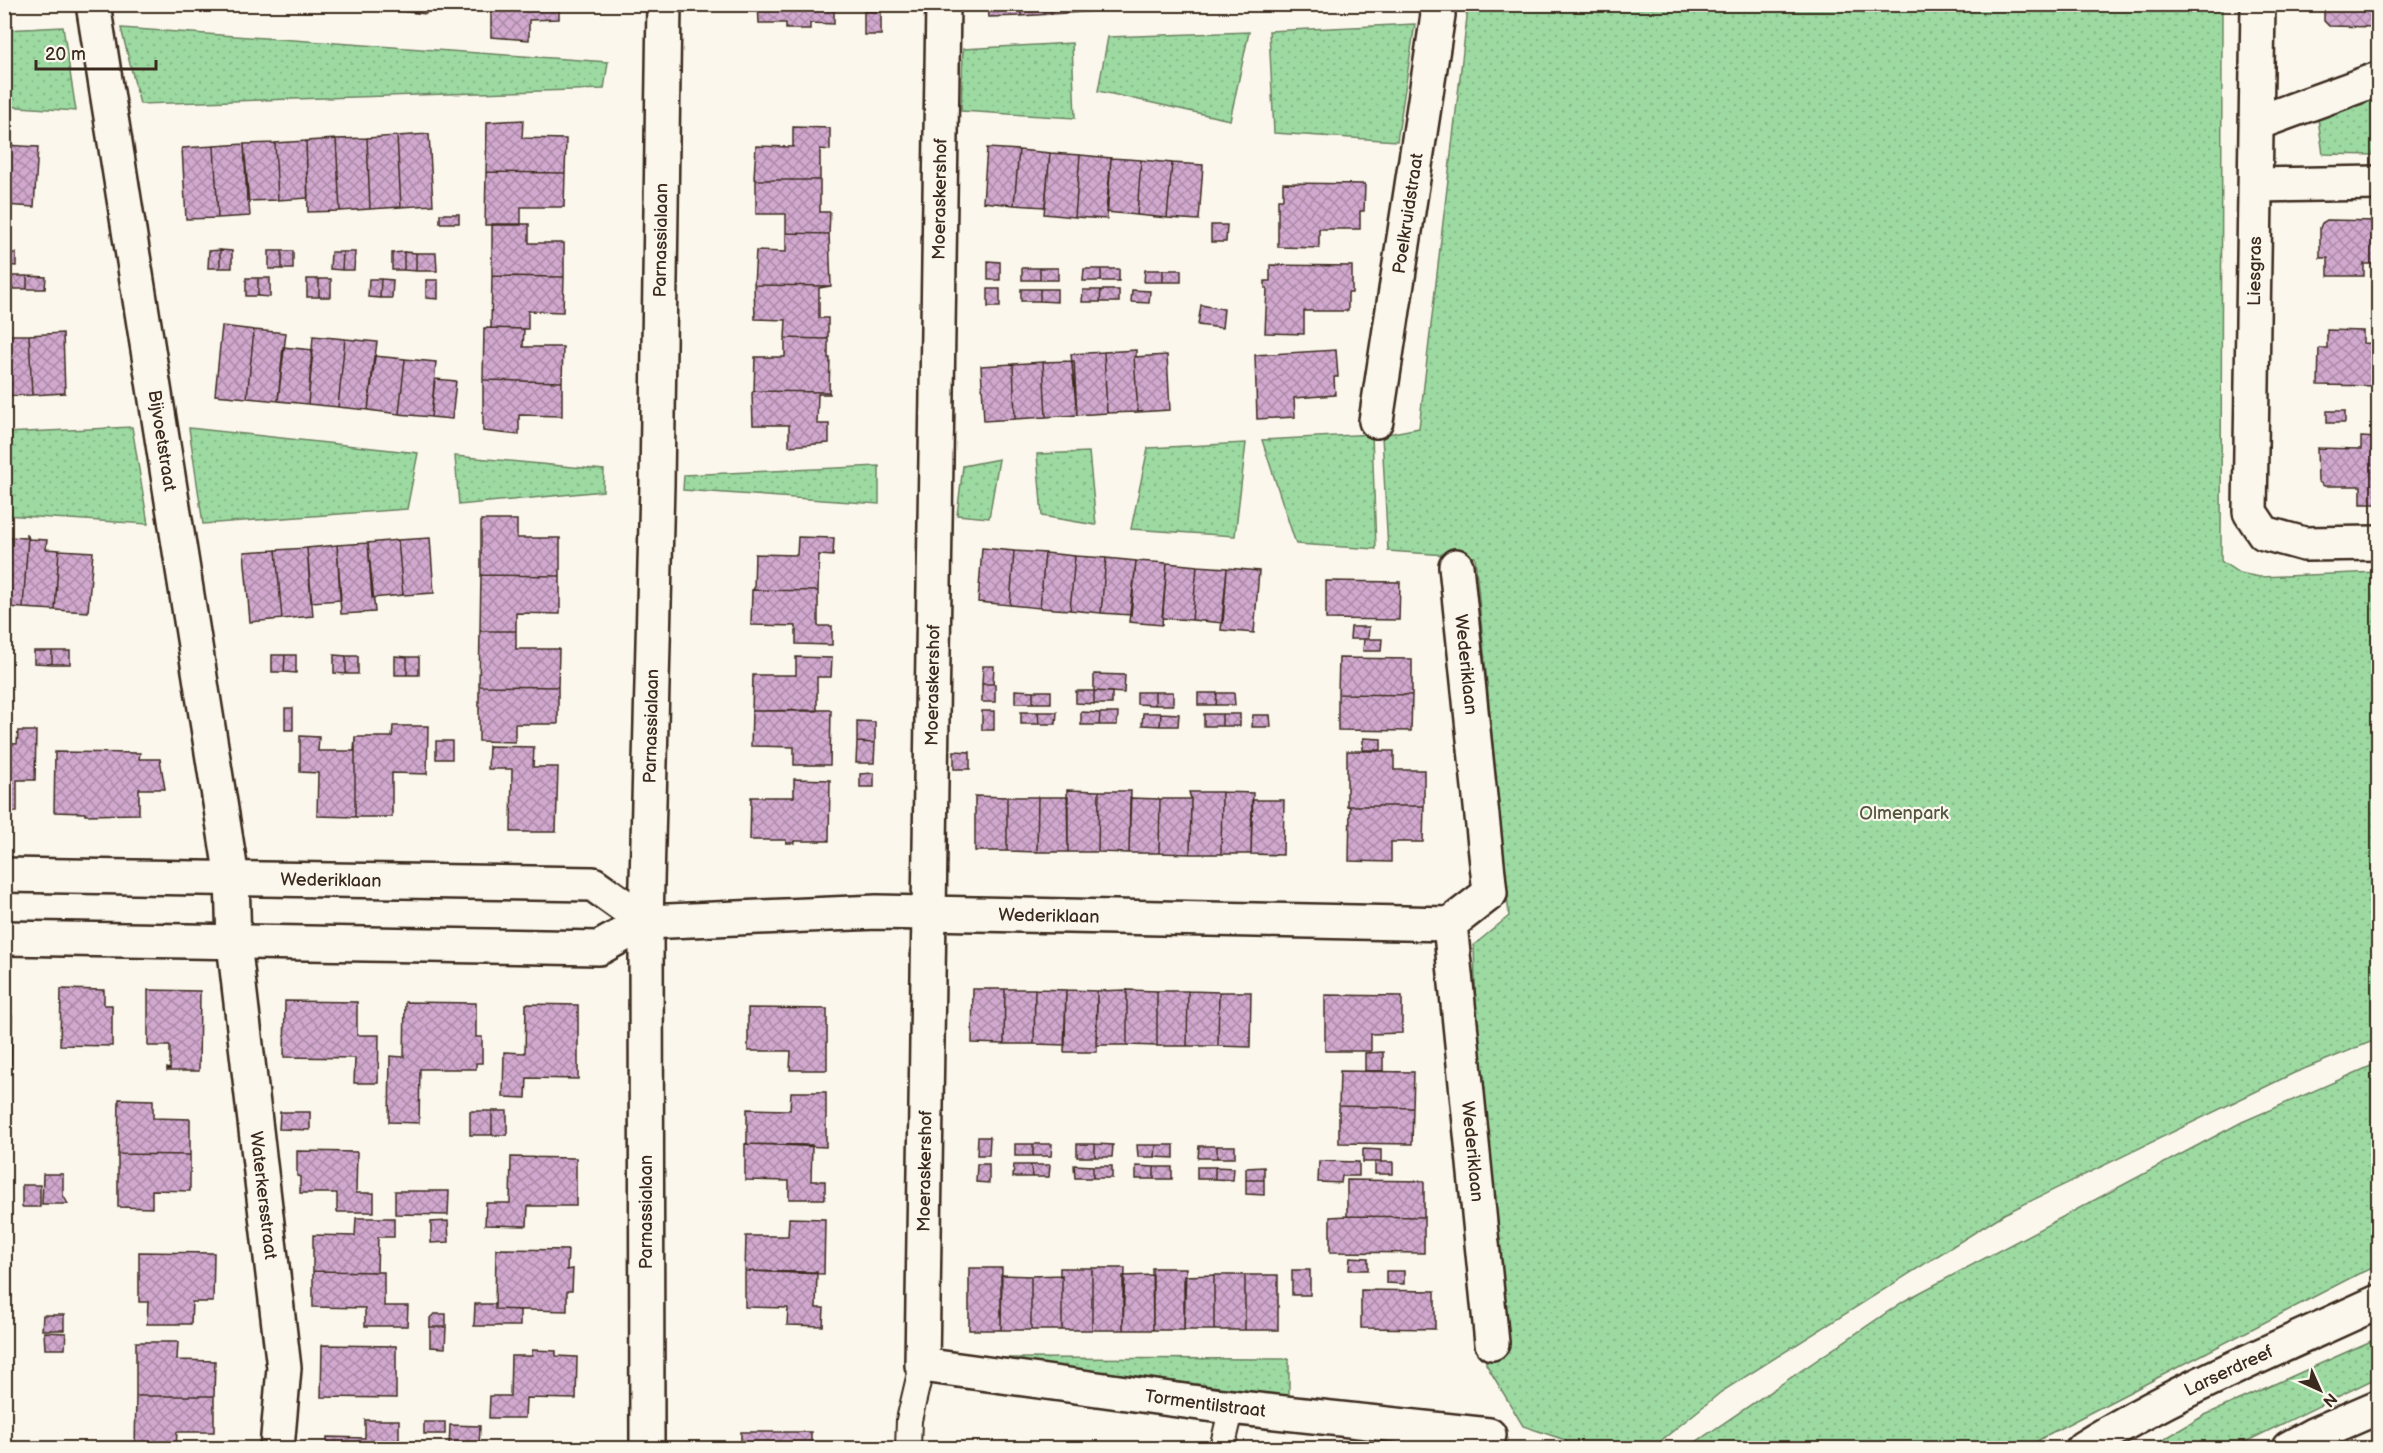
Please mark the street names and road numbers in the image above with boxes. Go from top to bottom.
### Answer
street label: Moeraskershof [928,137,952,260]
street label: Poelkruidstraat [1388,151,1427,275]
street label: Parnassialaan [649,183,672,298]
street label: Liesgras [2244,236,2266,306]
street label: Bijvoetstraat [144,388,181,493]
street label: Wederiklaan [1451,613,1482,716]
street label: Moeraskershof [921,623,945,746]
street label: Parnassialaan [639,669,663,784]
street label: Wederiklaan [280,869,382,891]
street label: Wederiklaan [998,904,1100,927]
street label: Wederiklaan [1457,1100,1488,1203]
street label: Moeraskershof [913,1109,937,1232]
street label: Waterkersstraat [246,1130,282,1261]
street label: Parnassialaan [636,1155,657,1269]
street label: Larserdreef [2181,1341,2277,1401]
street label: Tormentilstraat [1143,1385,1267,1421]

